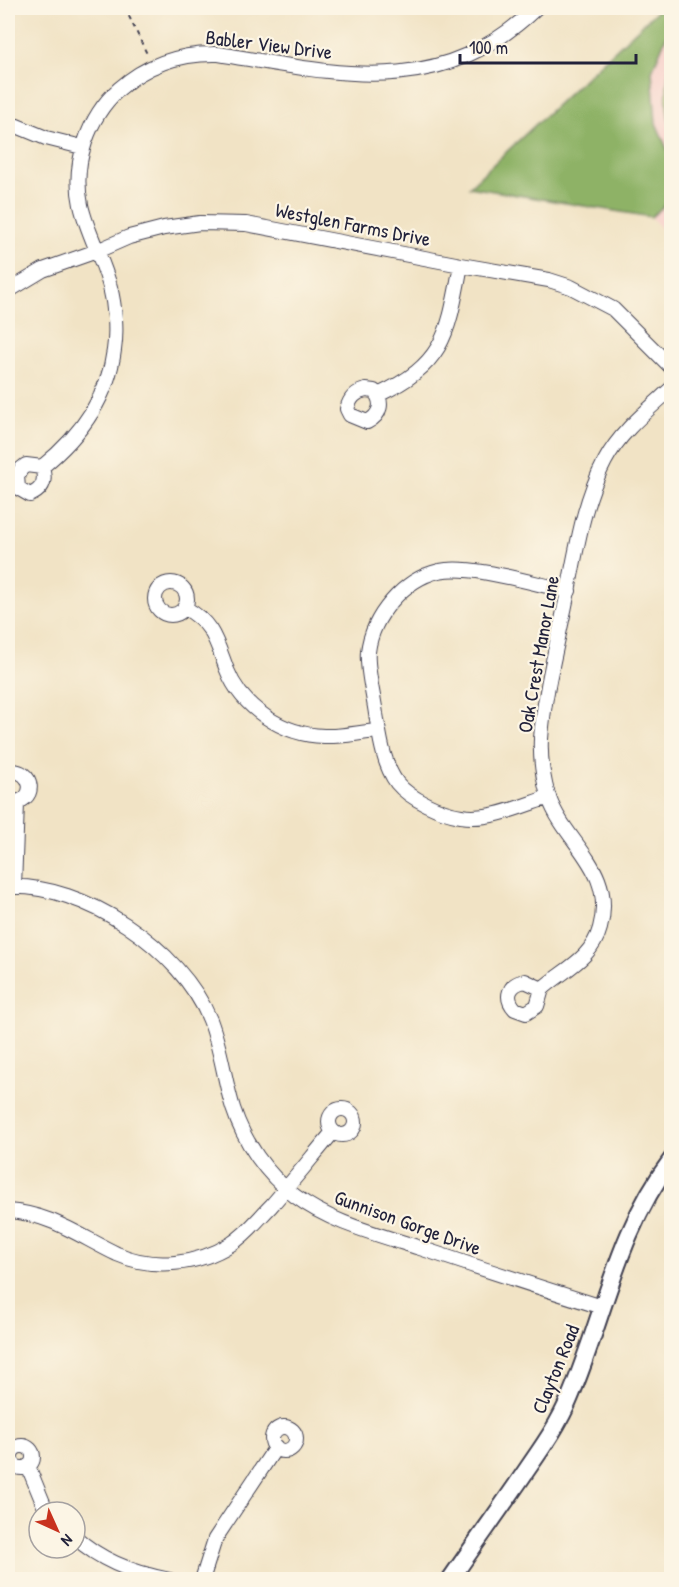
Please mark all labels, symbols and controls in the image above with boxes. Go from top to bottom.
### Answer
street label: Babler View Drive [204,23,334,65]
scale bar [460,27,636,65]
text: 100 m [469,35,508,60]
street label: Westglen Farms Drive [273,196,433,252]
street label: Oak Crest Manor Lane [511,573,565,735]
street label: Gunnison Gorge Drive [331,1183,485,1261]
street label: Clayton Road [525,1320,585,1418]
north arrow [27,1500,87,1560]
text: N [56,1530,78,1552]

